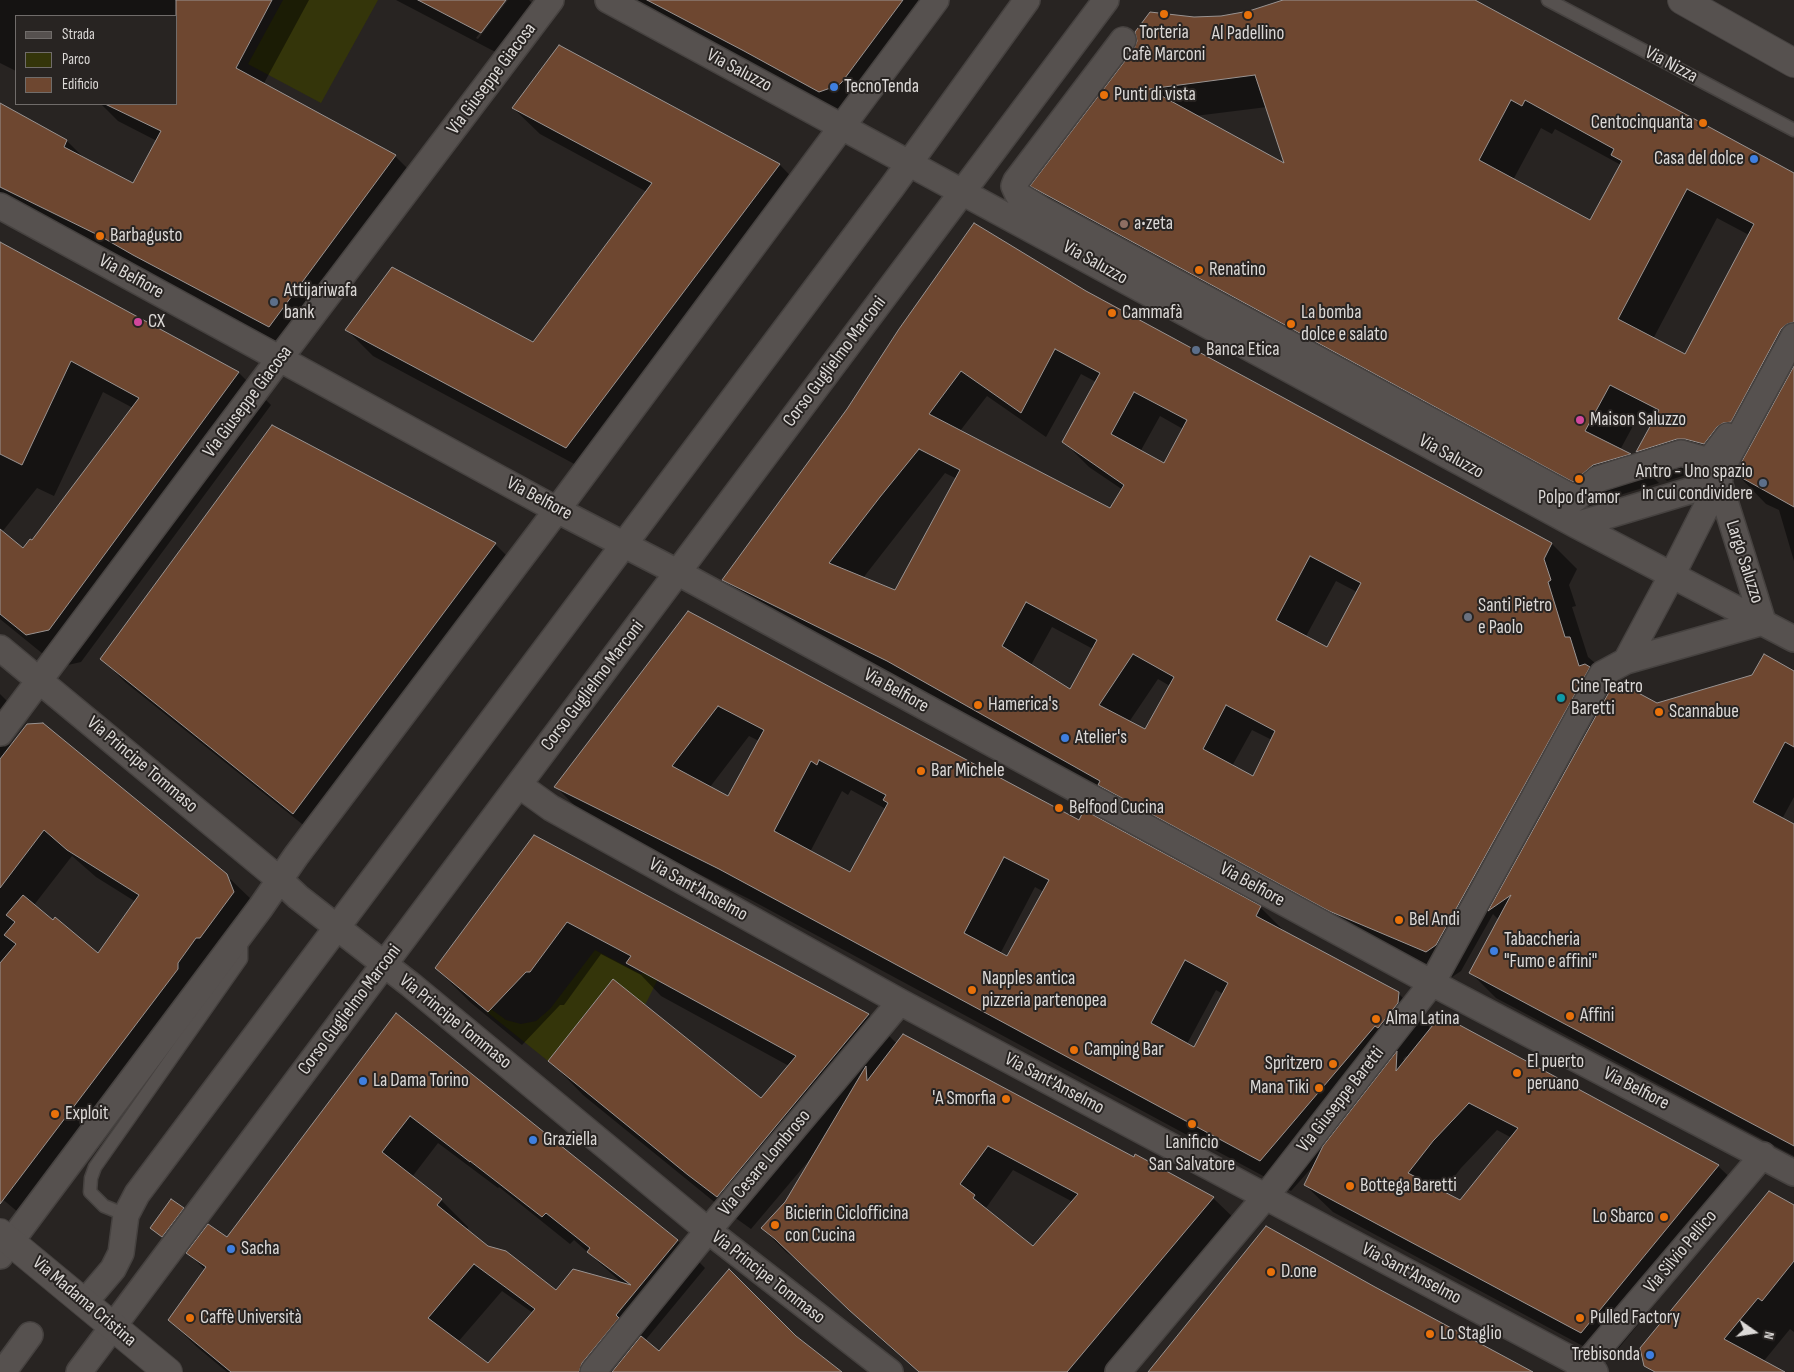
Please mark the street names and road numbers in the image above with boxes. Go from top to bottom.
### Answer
street label: Via Giuseppe Giacosa [443,19,541,139]
street label: Via Nizza [1641,42,1701,88]
street label: Via Saluzzo [702,44,776,98]
street label: Via Saluzzo [1059,236,1131,290]
street label: Via Belfiore [94,250,168,304]
street label: Corso Guglielmo Marconi [779,292,891,432]
street label: Via Giuseppe Giacosa [199,342,297,462]
street label: Via Saluzzo [1415,430,1487,484]
street label: Via Belfiore [502,472,576,526]
street label: Largo Saluzzo [1720,518,1768,606]
street label: Corso Guglielmo Marconi [537,616,649,756]
street label: Via Belfiore [859,664,933,718]
street label: Via Principe Tommaso [82,712,202,818]
street label: Via Sant'Anselmo [645,853,751,927]
street label: Via Belfiore [1215,858,1289,912]
street label: Corso Guglielmo Marconi [294,940,406,1080]
street label: Via Principe Tommaso [394,970,516,1074]
street label: Via Giuseppe Baretti [1293,1043,1389,1157]
street label: Via Sant'Anselmo [1000,1048,1108,1120]
street label: Via Belfiore [1599,1063,1673,1115]
street label: Via Cesare Lombroso [714,1105,816,1221]
street label: Via Silvio Pellico [1640,1206,1722,1298]
street label: Via Principe Tommaso [707,1227,829,1329]
street label: Via Sant'Anselmo [1357,1238,1465,1310]
street label: Via Madama Cristina [27,1252,141,1352]

